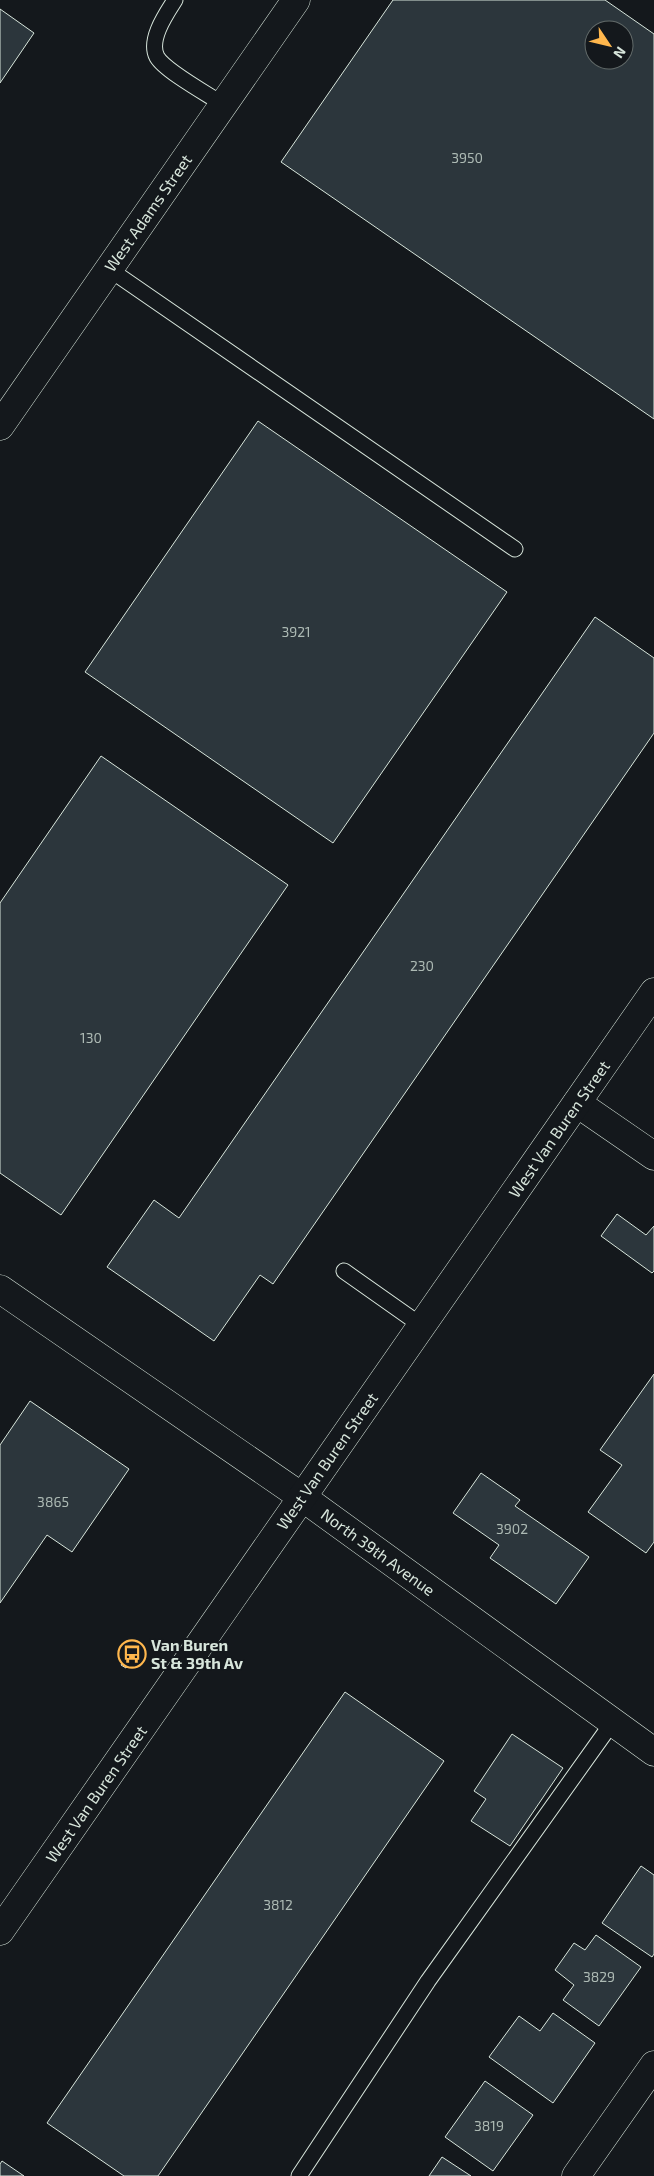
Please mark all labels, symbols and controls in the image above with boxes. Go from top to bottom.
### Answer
north arrow [584,20,634,70]
text: N [610,44,630,62]
house number: 3950 [451,149,483,166]
street label: West Adams Street [100,150,195,275]
house number: 3921 [281,623,311,640]
house number: 230 [410,957,434,974]
house number: 130 [80,1029,102,1046]
street label: West Van Buren Street [504,1057,613,1201]
street label: West Van Buren Street [272,1389,381,1533]
house number: 3865 [37,1493,69,1510]
street label: North 39th Avenue [318,1504,439,1599]
house number: 3902 [496,1520,528,1537]
place label: Van Buren St & 39th Av [151,1635,243,1672]
bus stop icon: Van Buren St & 39th Av [117,1639,147,1669]
street label: West Van Buren Street [41,1722,150,1866]
house number: 3812 [263,1896,293,1913]
house number: 3829 [583,1968,615,1985]
house number: 3819 [474,2117,504,2134]

